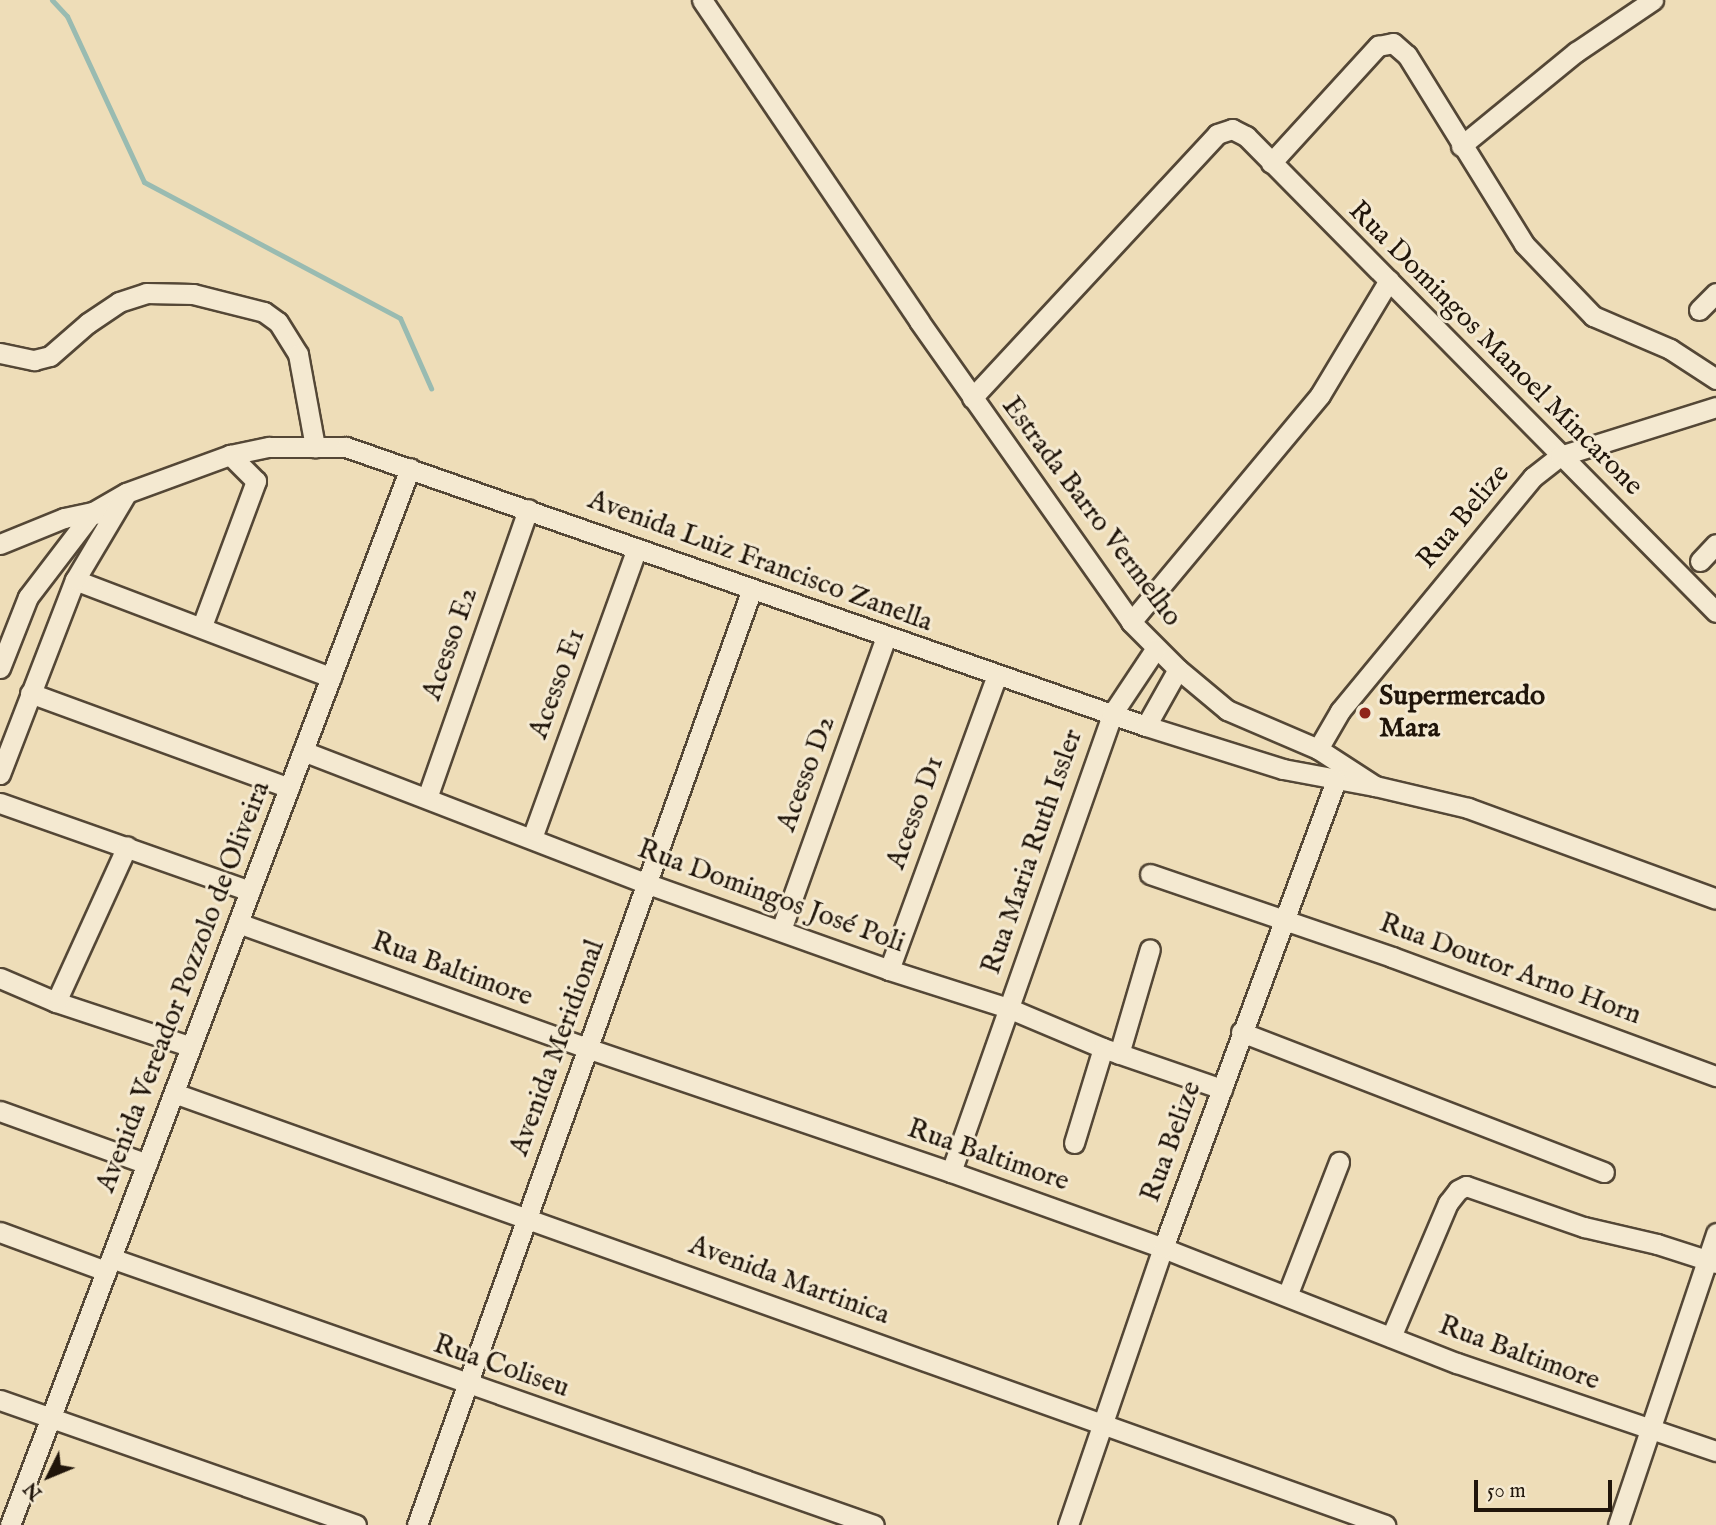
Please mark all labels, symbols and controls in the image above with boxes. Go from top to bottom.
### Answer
street label: Rua Domingos Manoel Mincarone [1341,195,1649,503]
street label: Estrada Barro Vermelho [994,391,1188,633]
street label: Rua Belize [1411,458,1517,576]
street label: Avenida Luiz Francisco Zanella [583,484,937,640]
street label: Acesso E2 [416,583,486,705]
street label: Acesso E1 [523,624,593,744]
place label: Supermercado Mara [1379,680,1545,746]
marker: Supermercado Mara [1357,705,1373,721]
street label: Acesso D2 [771,712,843,836]
street label: Rua Maria Ruth Issler [975,725,1091,979]
street label: Acesso D1 [880,752,952,874]
street label: Avenida Vereador Pozzolo de Oliveira [90,777,278,1197]
street label: Rua Domingos José Poli [633,833,909,961]
street label: Rua Doutor Arno Horn [1375,907,1645,1033]
street label: Rua Baltimore [367,925,537,1015]
street label: Avenida Meridional [503,935,613,1161]
street label: Rua Belize [1135,1077,1209,1207]
street label: Rua Baltimore [903,1113,1073,1199]
street label: Avenida Martinica [684,1229,894,1333]
street label: Rua Baltimore [1434,1309,1604,1399]
street label: Rua Coliseu [429,1328,573,1406]
north arrow [14,1441,84,1511]
scale bar [1478,1466,1616,1510]
text: N [19,1476,48,1505]
text: 50 m [1487,1478,1526,1505]

